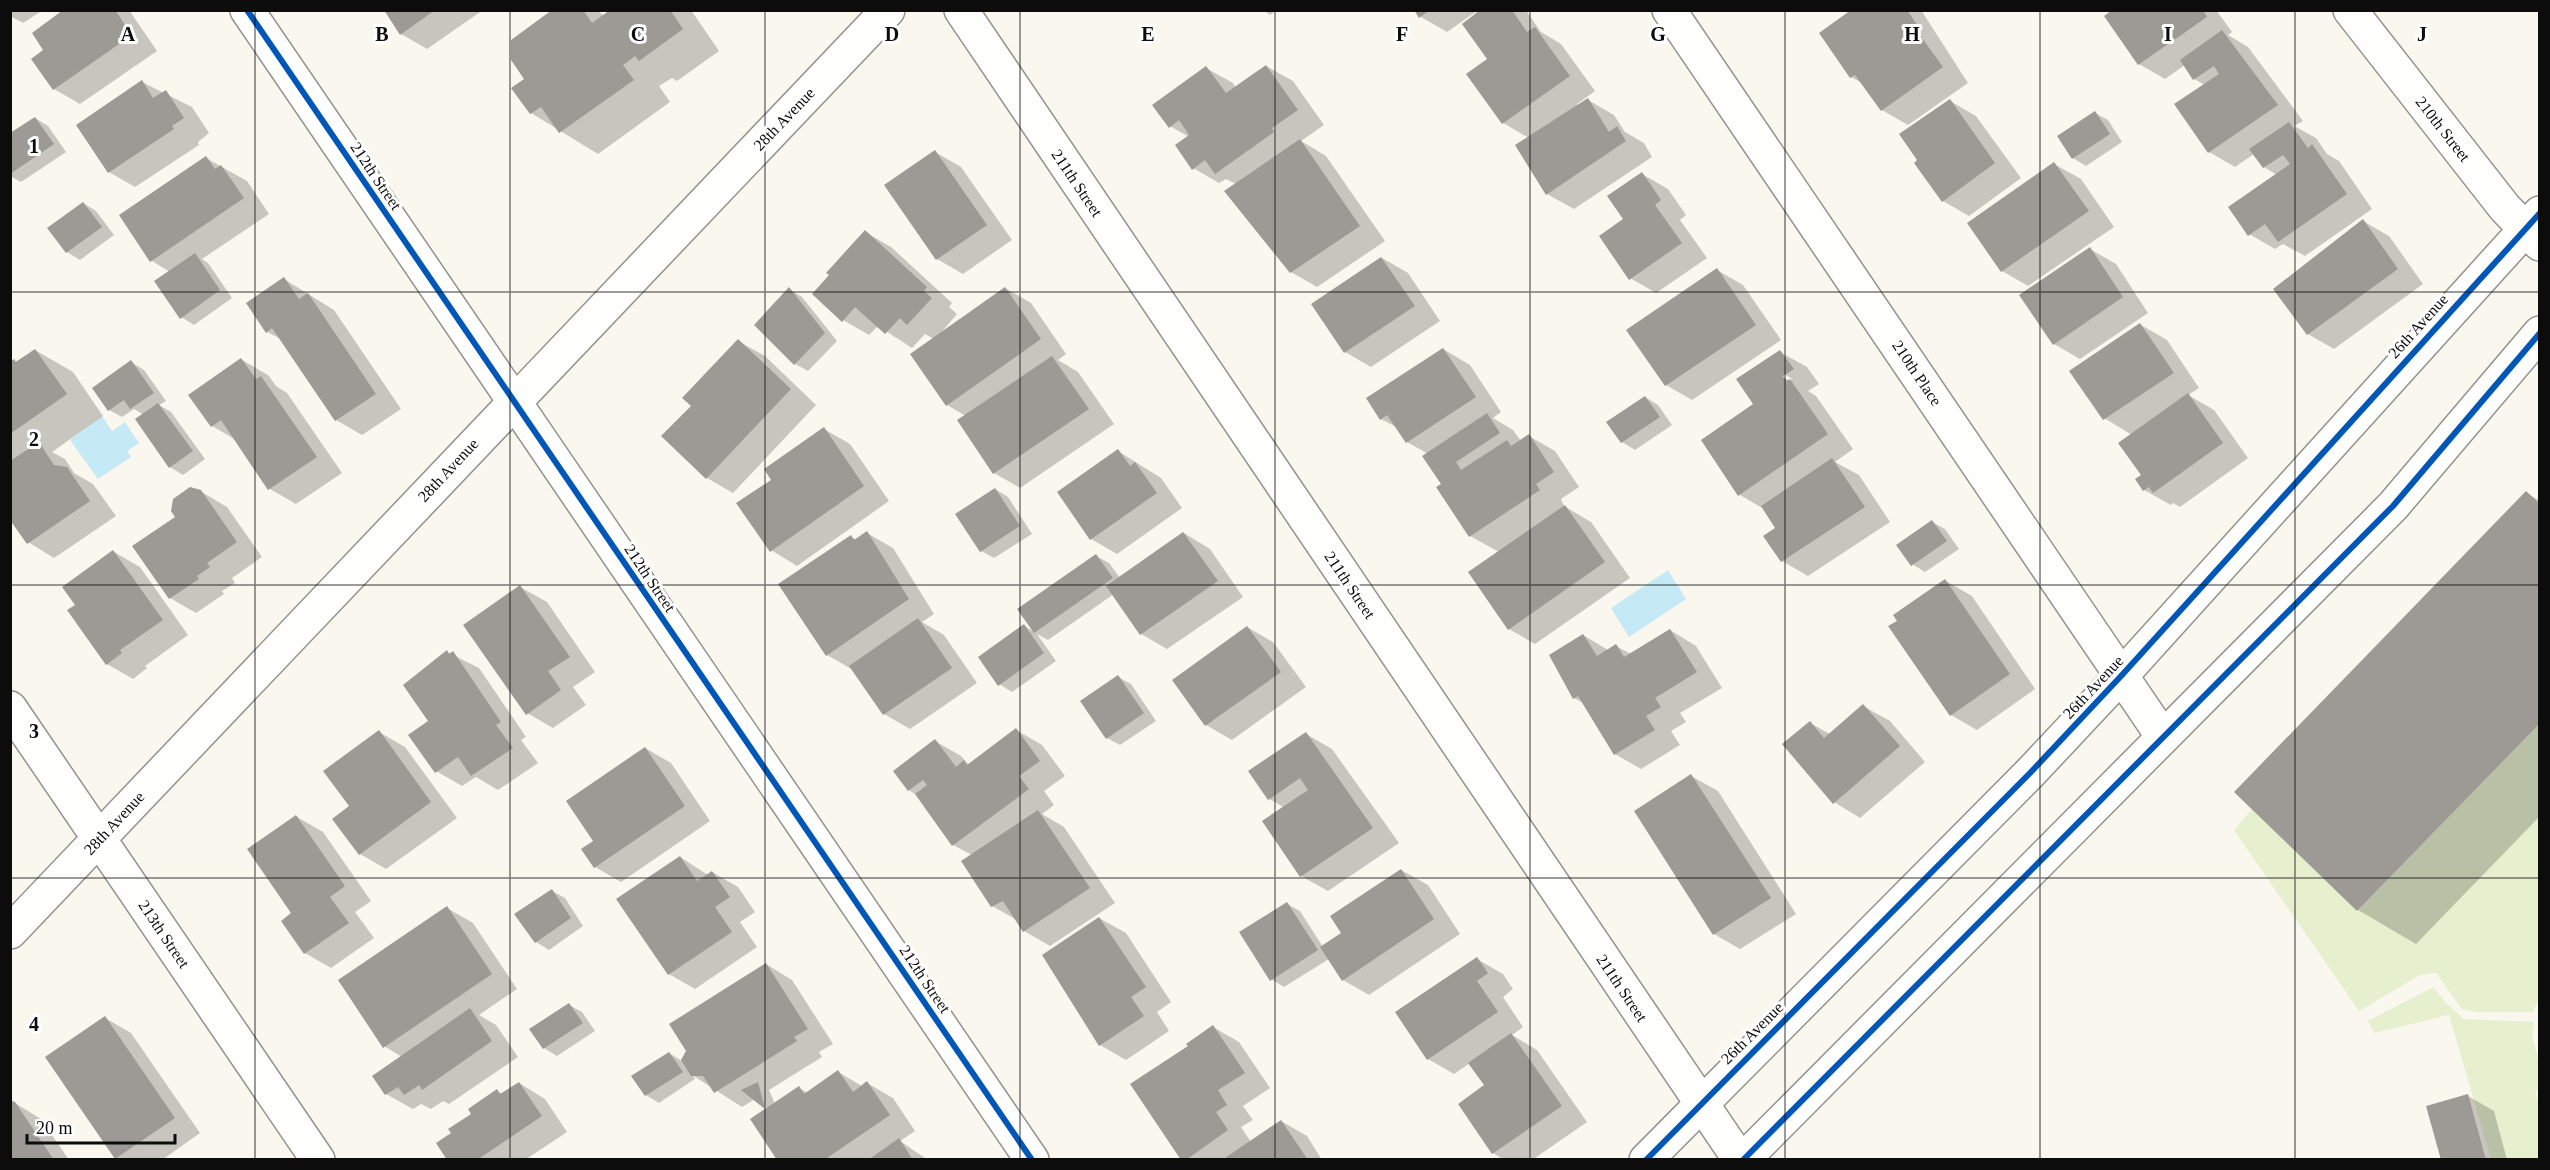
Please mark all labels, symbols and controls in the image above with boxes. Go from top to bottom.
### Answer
text: A [121,23,136,45]
text: B [375,23,389,45]
text: C [631,23,645,45]
text: D [885,23,899,45]
text: E [1141,23,1155,45]
text: F [1396,23,1408,45]
text: G [1650,23,1666,45]
text: H [1904,23,1920,45]
text: I [2164,23,2172,45]
text: J [2417,23,2427,45]
street label: 28th Avenue [750,84,818,154]
street label: 210th Street [2412,93,2474,165]
text: 1 [29,135,39,157]
street label: 212th Street [347,139,405,213]
street label: 211th Street [1048,146,1106,220]
street label: 26th Avenue [2385,291,2451,361]
street label: 210th Place [1889,337,1945,409]
text: 2 [29,428,39,450]
street label: 28th Avenue [414,435,482,505]
street label: 212th Street [621,541,679,615]
street label: 211th Street [1321,548,1379,622]
street label: 26th Avenue [2059,652,2127,722]
text: 3 [29,720,39,742]
street label: 28th Avenue [80,788,148,858]
street label: 213th Street [135,897,193,971]
street label: 212th Street [896,942,954,1016]
street label: 211th Street [1593,951,1651,1025]
street label: 26th Avenue [1718,999,1786,1067]
text: 4 [29,1013,39,1035]
scale bar [27,1107,176,1145]
text: 20 m [36,1118,73,1138]

